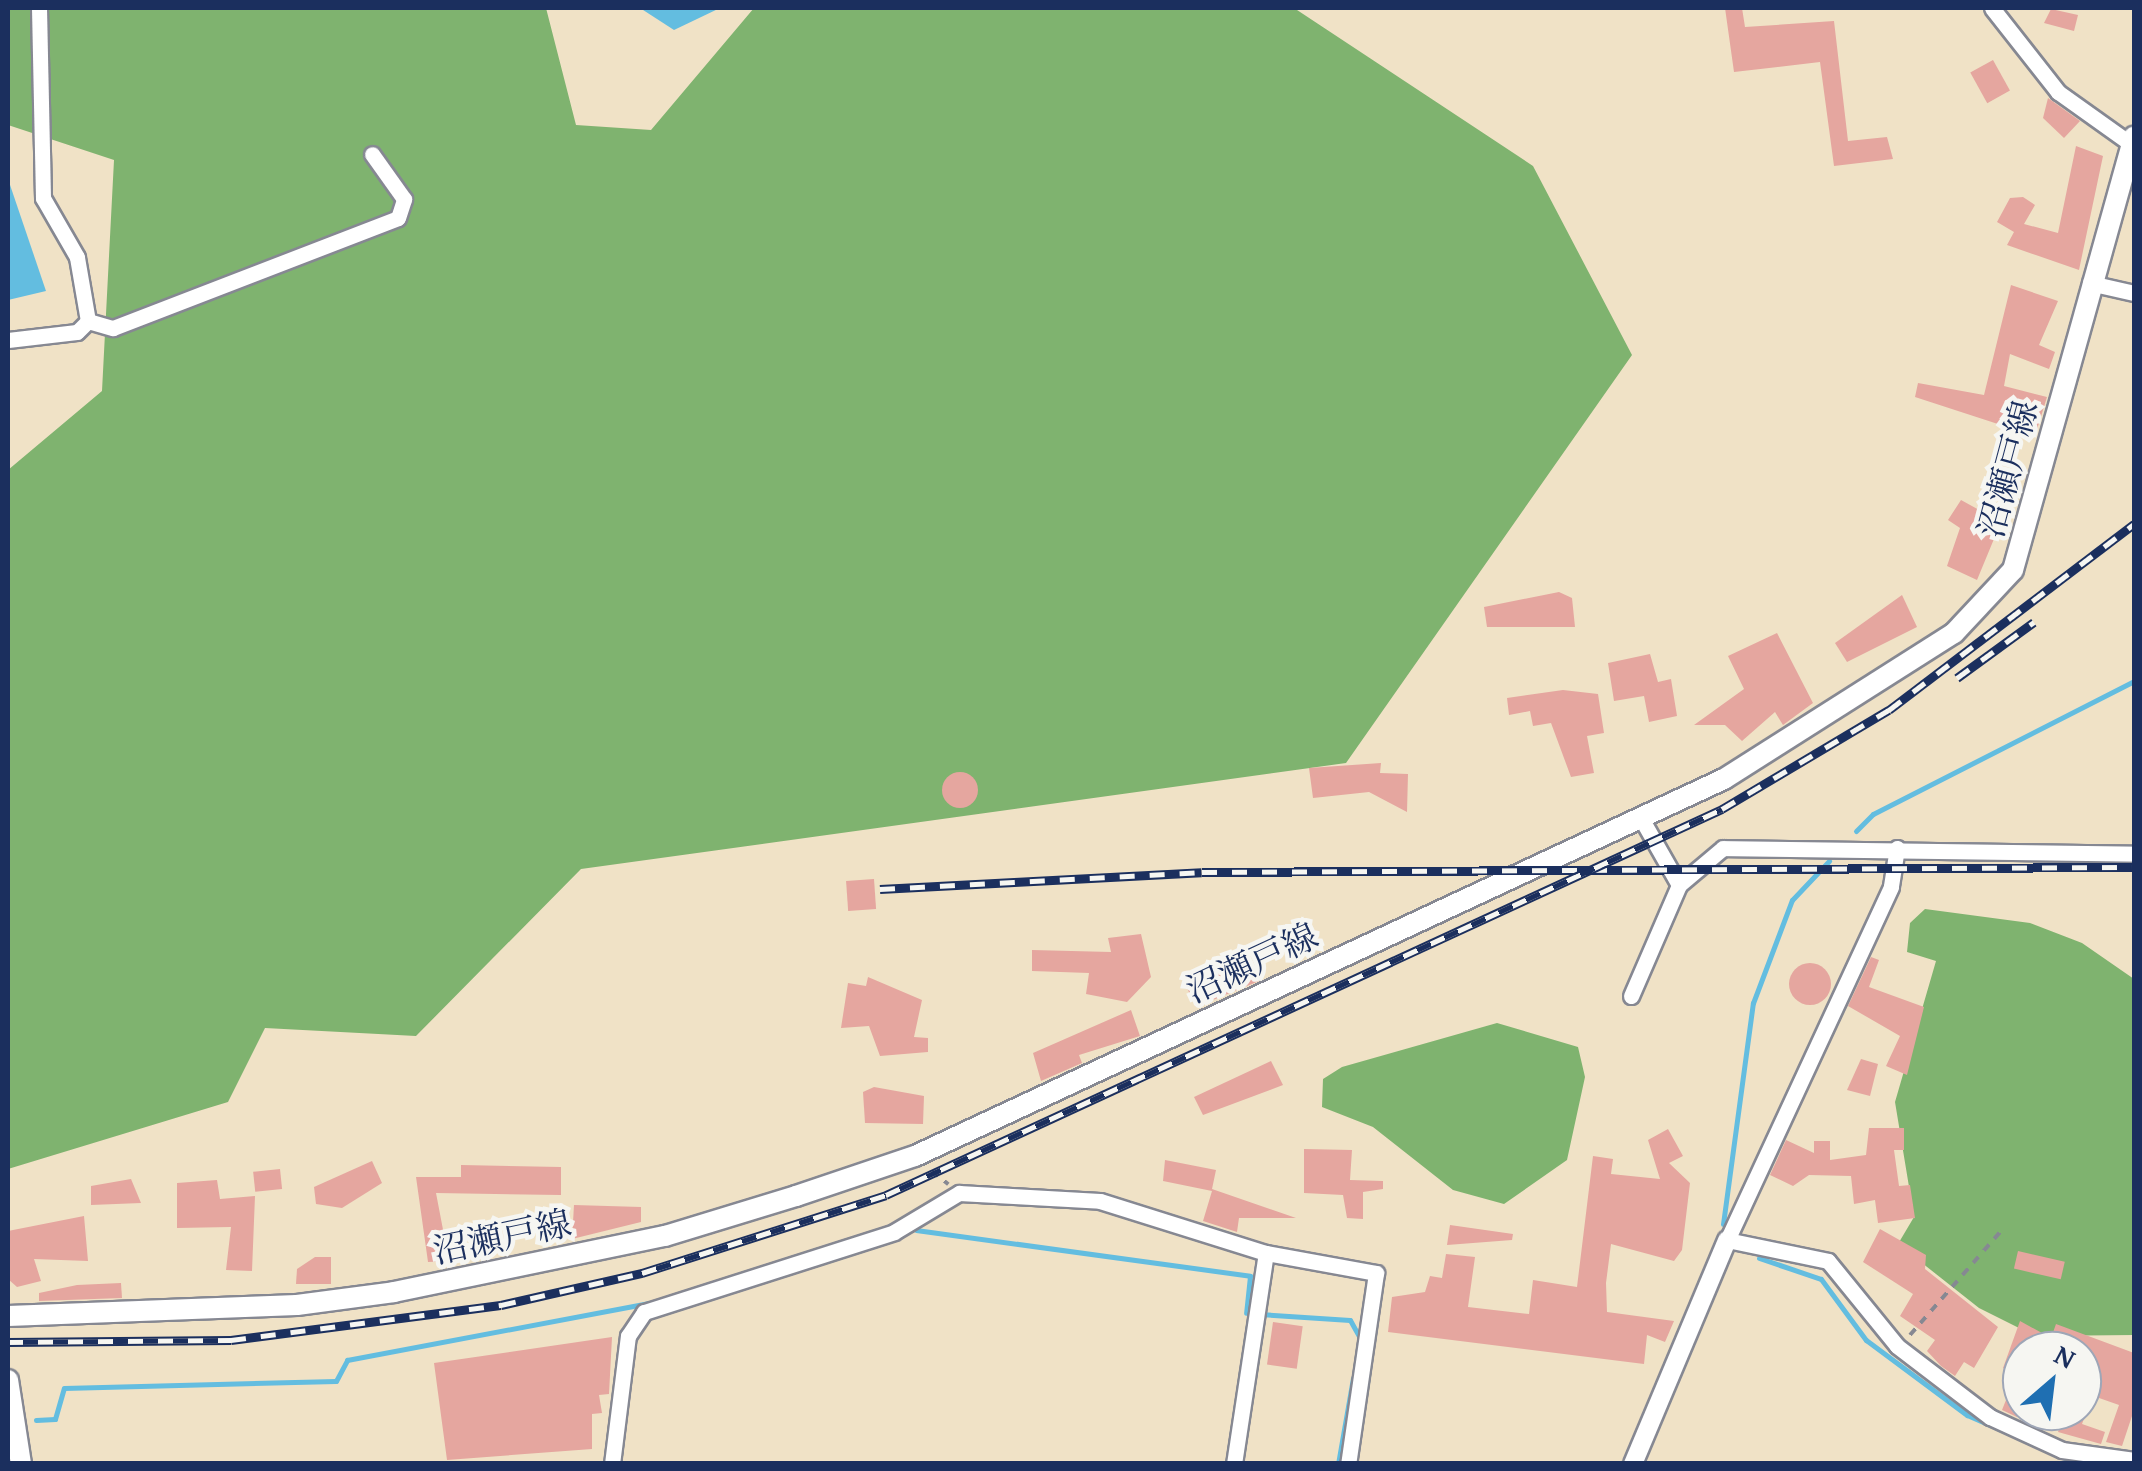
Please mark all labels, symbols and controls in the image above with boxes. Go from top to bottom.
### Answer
street label: 沼瀬戸線 [1970,396,2046,542]
street label: 沼瀬戸線 [1180,914,1324,1012]
street label: 沼瀬戸線 [429,1202,575,1272]
north arrow [2002,1331,2102,1431]
text: N [2047,1333,2083,1378]

